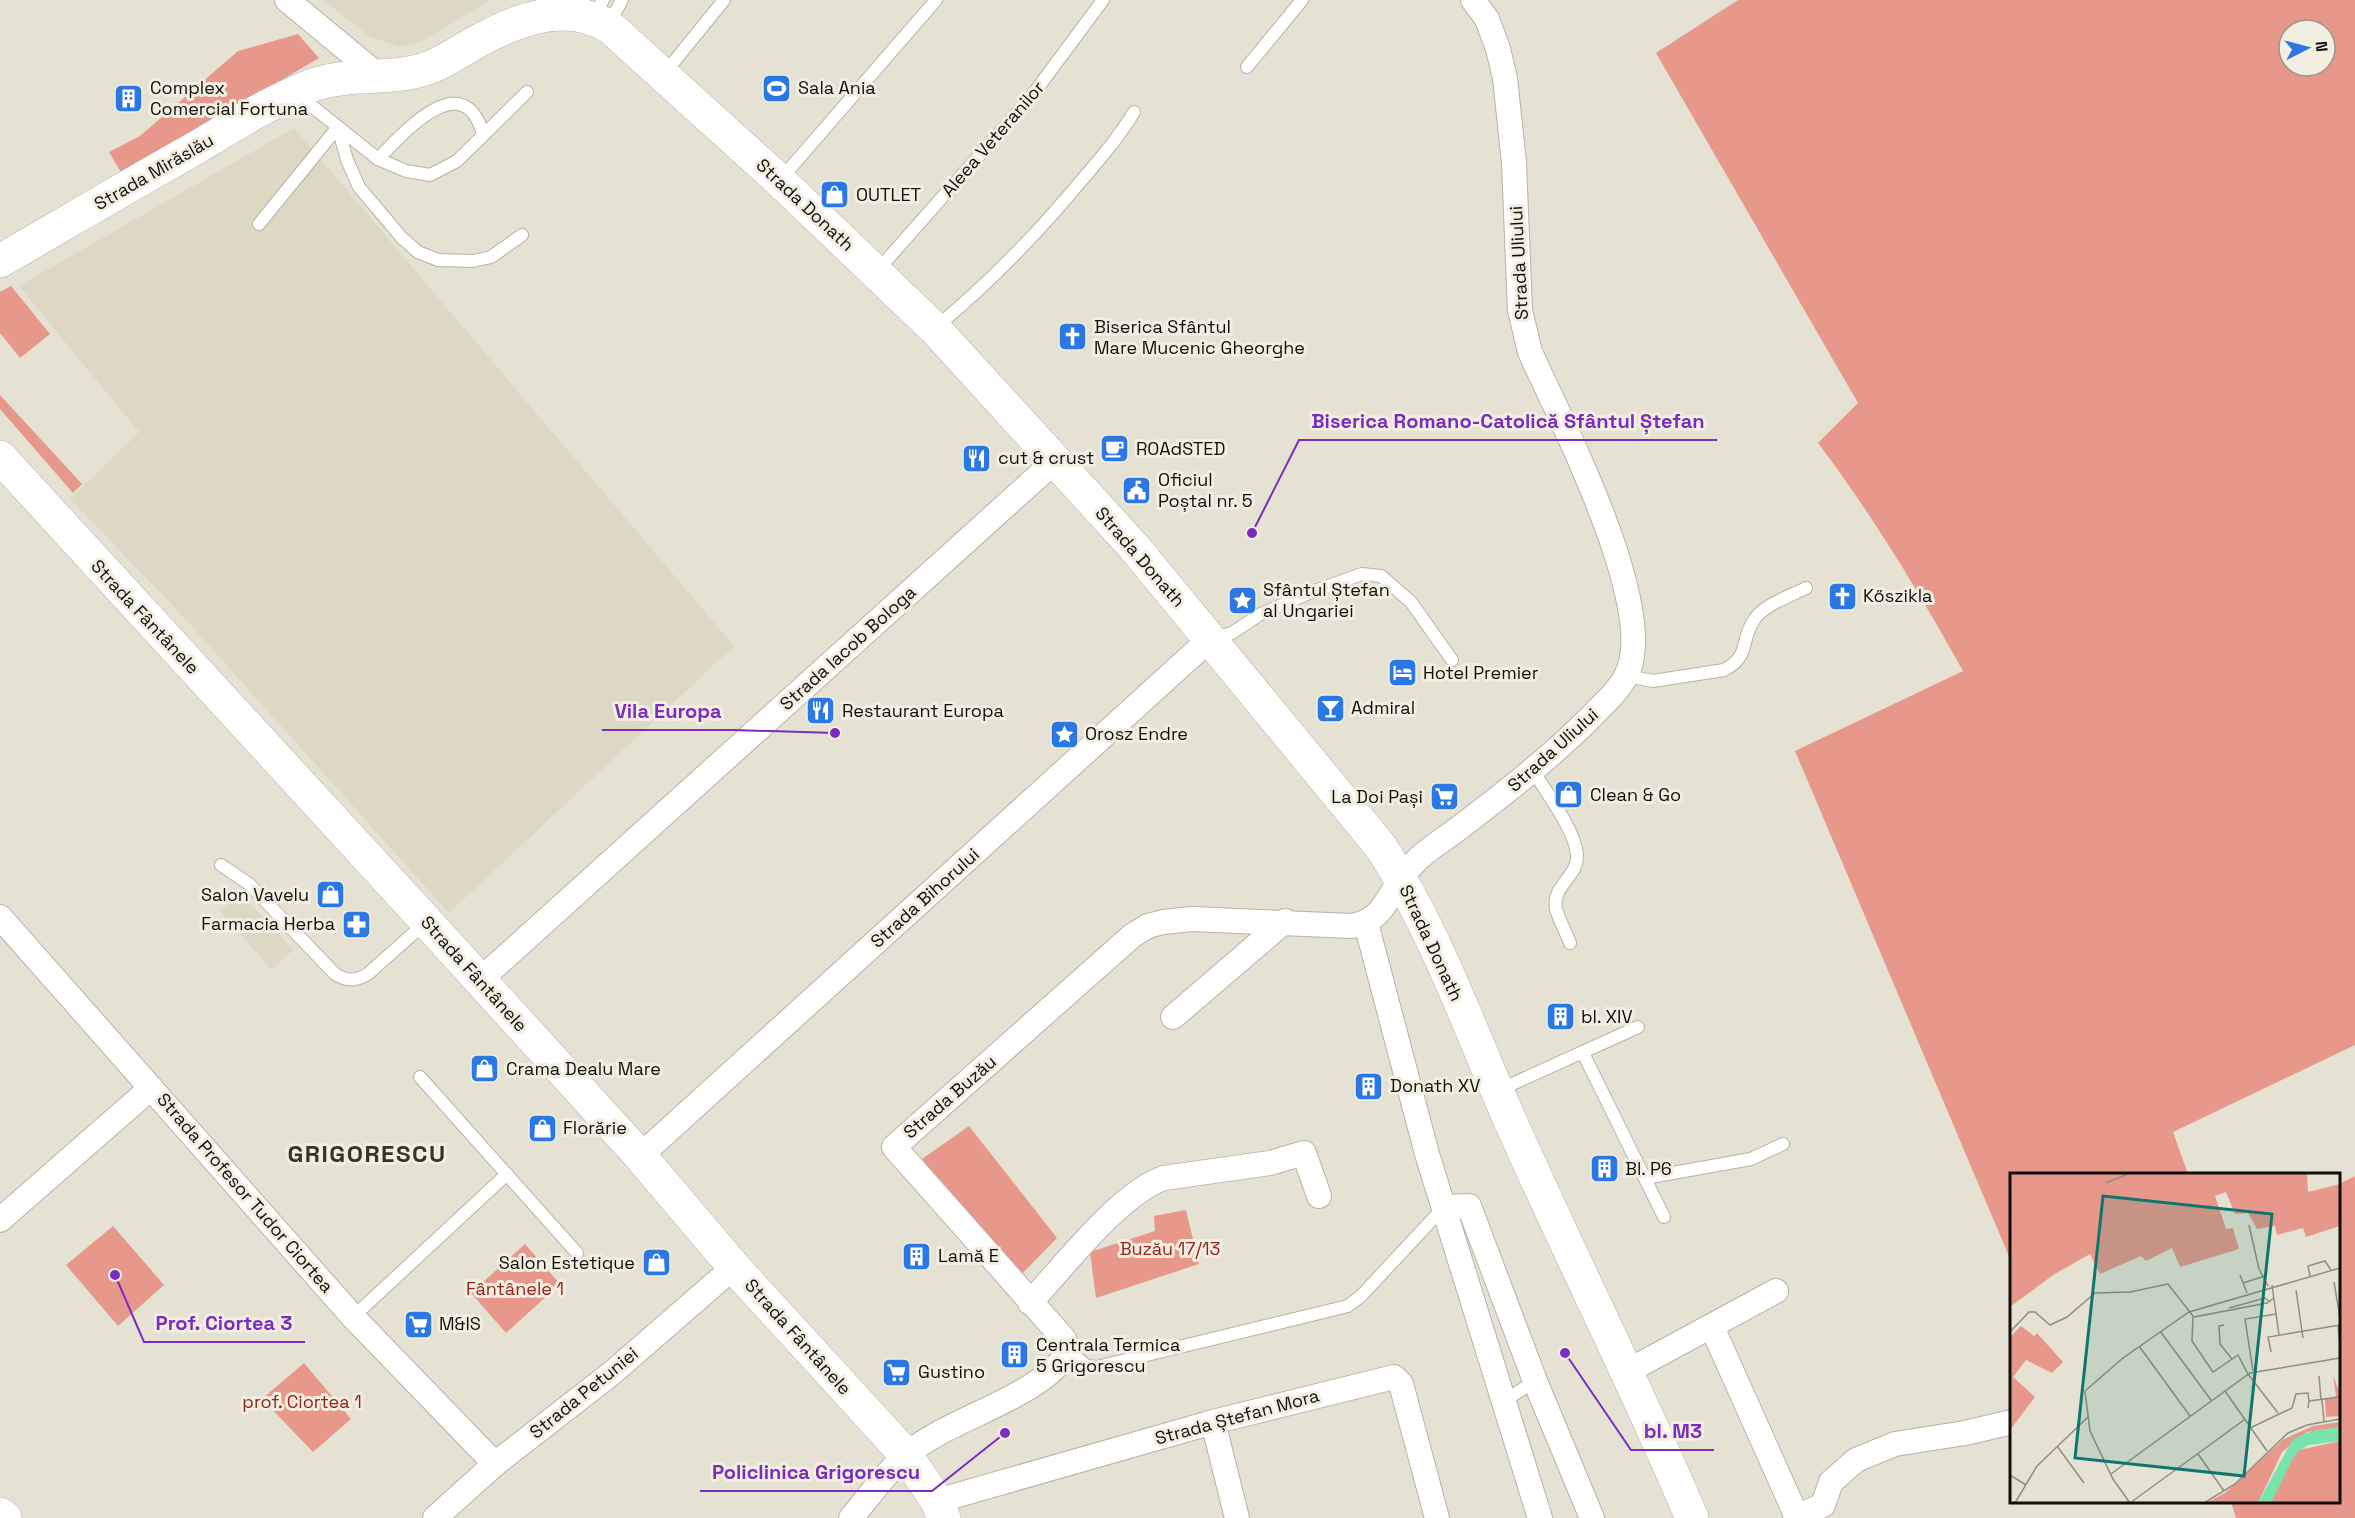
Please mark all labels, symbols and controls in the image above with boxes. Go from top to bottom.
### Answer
north arrow [2277,18,2337,78]
text: N [2310,40,2332,53]
sports icon: Sala Ania [761,72,793,104]
place label: Complex Comercial Fortuna [150,76,308,120]
place label: Sala Ania [798,76,876,99]
street label: Aleea Veteranilor [936,76,1049,201]
building icon: Complex Comercial Fortuna [113,82,145,114]
street label: Strada Mirăslău [90,128,218,215]
street label: Strada Donath [752,153,859,256]
shop icon: OUTLET [819,179,851,211]
place label: OUTLET [856,183,922,206]
street label: Strada Uliului [1504,205,1533,321]
place label: Biserica Sfântul Mare Mucenic Gheorghe [1094,315,1305,359]
church icon: Biserica Sfântul Mare Mucenic Gheorghe [1057,321,1089,353]
callout: Biserica Romano-Catolică Sfântul Ștefan [1299,402,1717,440]
text: Biserica Romano-Catolică Sfântul Ștefan [1311,408,1705,435]
cafe icon: ROAdSTED [1099,433,1131,465]
place label: ROAdSTED [1136,437,1225,460]
restaurant icon: cut & crust [961,442,993,474]
place label: cut & crust [998,446,1094,469]
place label: Oficiul Poștal nr. 5 [1158,468,1253,512]
public building icon: Oficiul Poștal nr. 5 [1121,474,1153,506]
street label: Strada Donath [1090,502,1190,612]
street label: Strada Fântânele [86,555,204,679]
place label: Sfântul Ștefan al Ungariei [1263,578,1390,622]
street label: Strada Iacob Bologa [775,580,921,715]
church icon: Kőszikla [1826,580,1858,612]
place icon: Sfântul Ștefan al Ungariei [1226,584,1258,616]
place label: Kőszikla [1863,584,1932,607]
hotel icon: Hotel Premier [1386,657,1418,689]
place label: Hotel Premier [1423,661,1539,684]
callout: Vila Europa [602,692,733,730]
bar icon: Admiral [1314,692,1346,724]
restaurant icon: Restaurant Europa [805,695,837,727]
place label: Admiral [1351,696,1415,719]
text: Vila Europa [614,698,722,724]
place label: Restaurant Europa [842,699,1004,722]
street label: Strada Uliului [1503,703,1603,796]
place icon: Orosz Endre [1048,718,1080,750]
place label: Orosz Endre [1085,722,1188,745]
shop icon: Clean & Go [1553,779,1585,811]
supermarket icon: La Doi Pași [1428,781,1460,813]
place label: Clean & Go [1590,783,1681,806]
place label: La Doi Pași [1331,785,1423,808]
street label: Strada Bihorului [865,843,984,953]
shop icon: Salon Vavelu [314,879,346,911]
street label: Strada Donath [1394,881,1468,1005]
place label: Salon Vavelu [201,883,309,906]
pharmacy icon: Farmacia Herba [340,908,372,940]
street label: Strada Fântânele [416,911,533,1037]
place label: Farmacia Herba [201,912,335,935]
building icon: bl. XIV [1544,1001,1576,1033]
place label: bl. XIV [1581,1005,1633,1028]
street label: Strada Buzău [898,1050,1001,1143]
shop icon: Crama Dealu Mare [469,1053,501,1085]
place label: Crama Dealu Mare [506,1057,661,1080]
building icon: Donath XV [1353,1070,1385,1102]
place label: Donath XV [1390,1074,1480,1097]
street label: Strada Profesor Tudor Ciortea [152,1088,339,1297]
shop icon: Florărie [526,1112,558,1144]
place label: Florărie [563,1116,627,1139]
district label: GRIGORESCU [287,1138,447,1169]
building icon: Bl. P6 [1588,1153,1620,1185]
place label: Bl. P6 [1625,1157,1672,1180]
inset map [2010,1173,2340,1503]
park label: Buzău 17/13 [1120,1237,1220,1260]
building icon: Lamă E [901,1240,933,1272]
place label: Lamă E [938,1244,999,1267]
shop icon: Salon Estetique [640,1247,672,1279]
place label: Salon Estetique [499,1251,635,1274]
street label: Strada Fântânele [740,1274,857,1400]
park label: Fântânele 1 [466,1277,564,1300]
callout: Prof. Ciortea 3 [144,1304,305,1342]
supermarket icon: M&IS [402,1308,434,1340]
text: Prof. Ciortea 3 [156,1310,292,1336]
place label: M&IS [439,1312,481,1335]
place label: Centrala Termica 5 Grigorescu [1036,1333,1180,1377]
building icon: Centrala Termica 5 Grigorescu [999,1339,1031,1371]
street label: Strada Petuniei [525,1342,643,1443]
supermarket icon: Gustino [881,1356,913,1388]
place label: Gustino [918,1360,985,1383]
street label: Strada Ștefan Mora [1152,1384,1322,1450]
park label: prof. Ciortea 1 [242,1390,362,1413]
callout: bl. M3 [1631,1412,1714,1450]
text: bl. M3 [1644,1418,1702,1444]
callout: Policlinica Grigorescu [700,1453,932,1491]
text: Policlinica Grigorescu [712,1459,920,1485]

